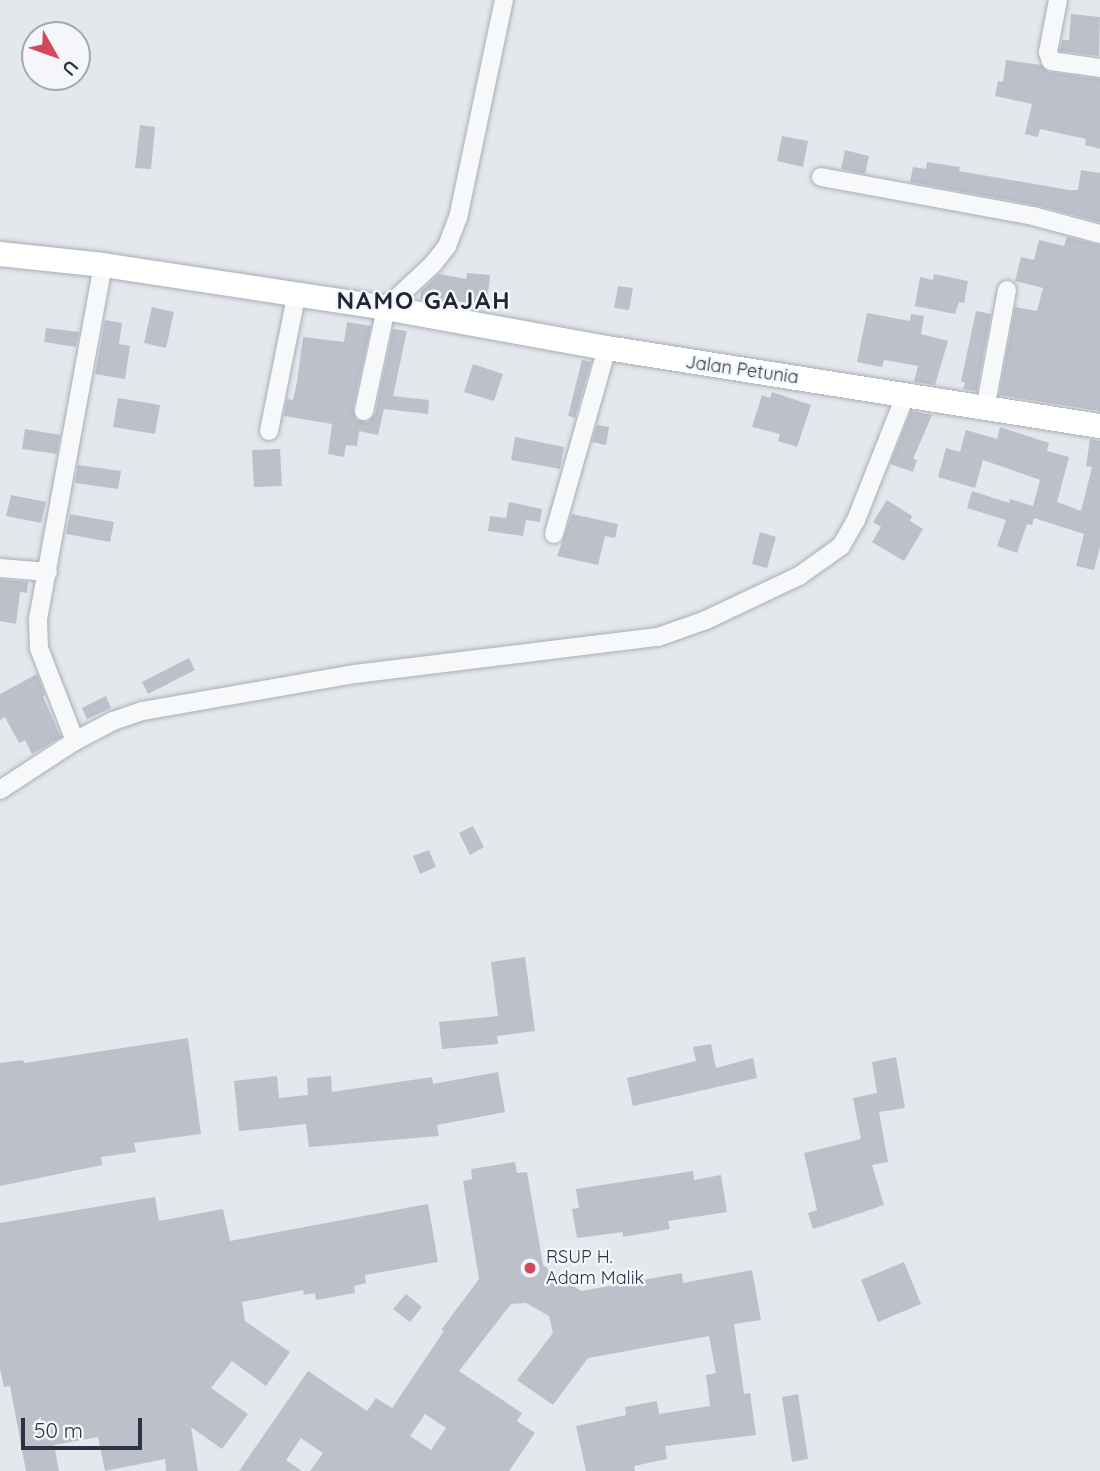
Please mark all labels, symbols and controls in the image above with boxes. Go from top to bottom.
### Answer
north arrow [21,21,91,91]
text: U [57,55,84,81]
district label: NAMO GAJAH [338,287,510,315]
street label: Jalan Petunia [684,351,800,389]
place label: RSUP H. Adam Malik [546,1247,644,1290]
marker: RSUP H. Adam Malik [520,1258,540,1278]
scale bar [24,1404,145,1448]
text: 50 m [34,1417,83,1443]

